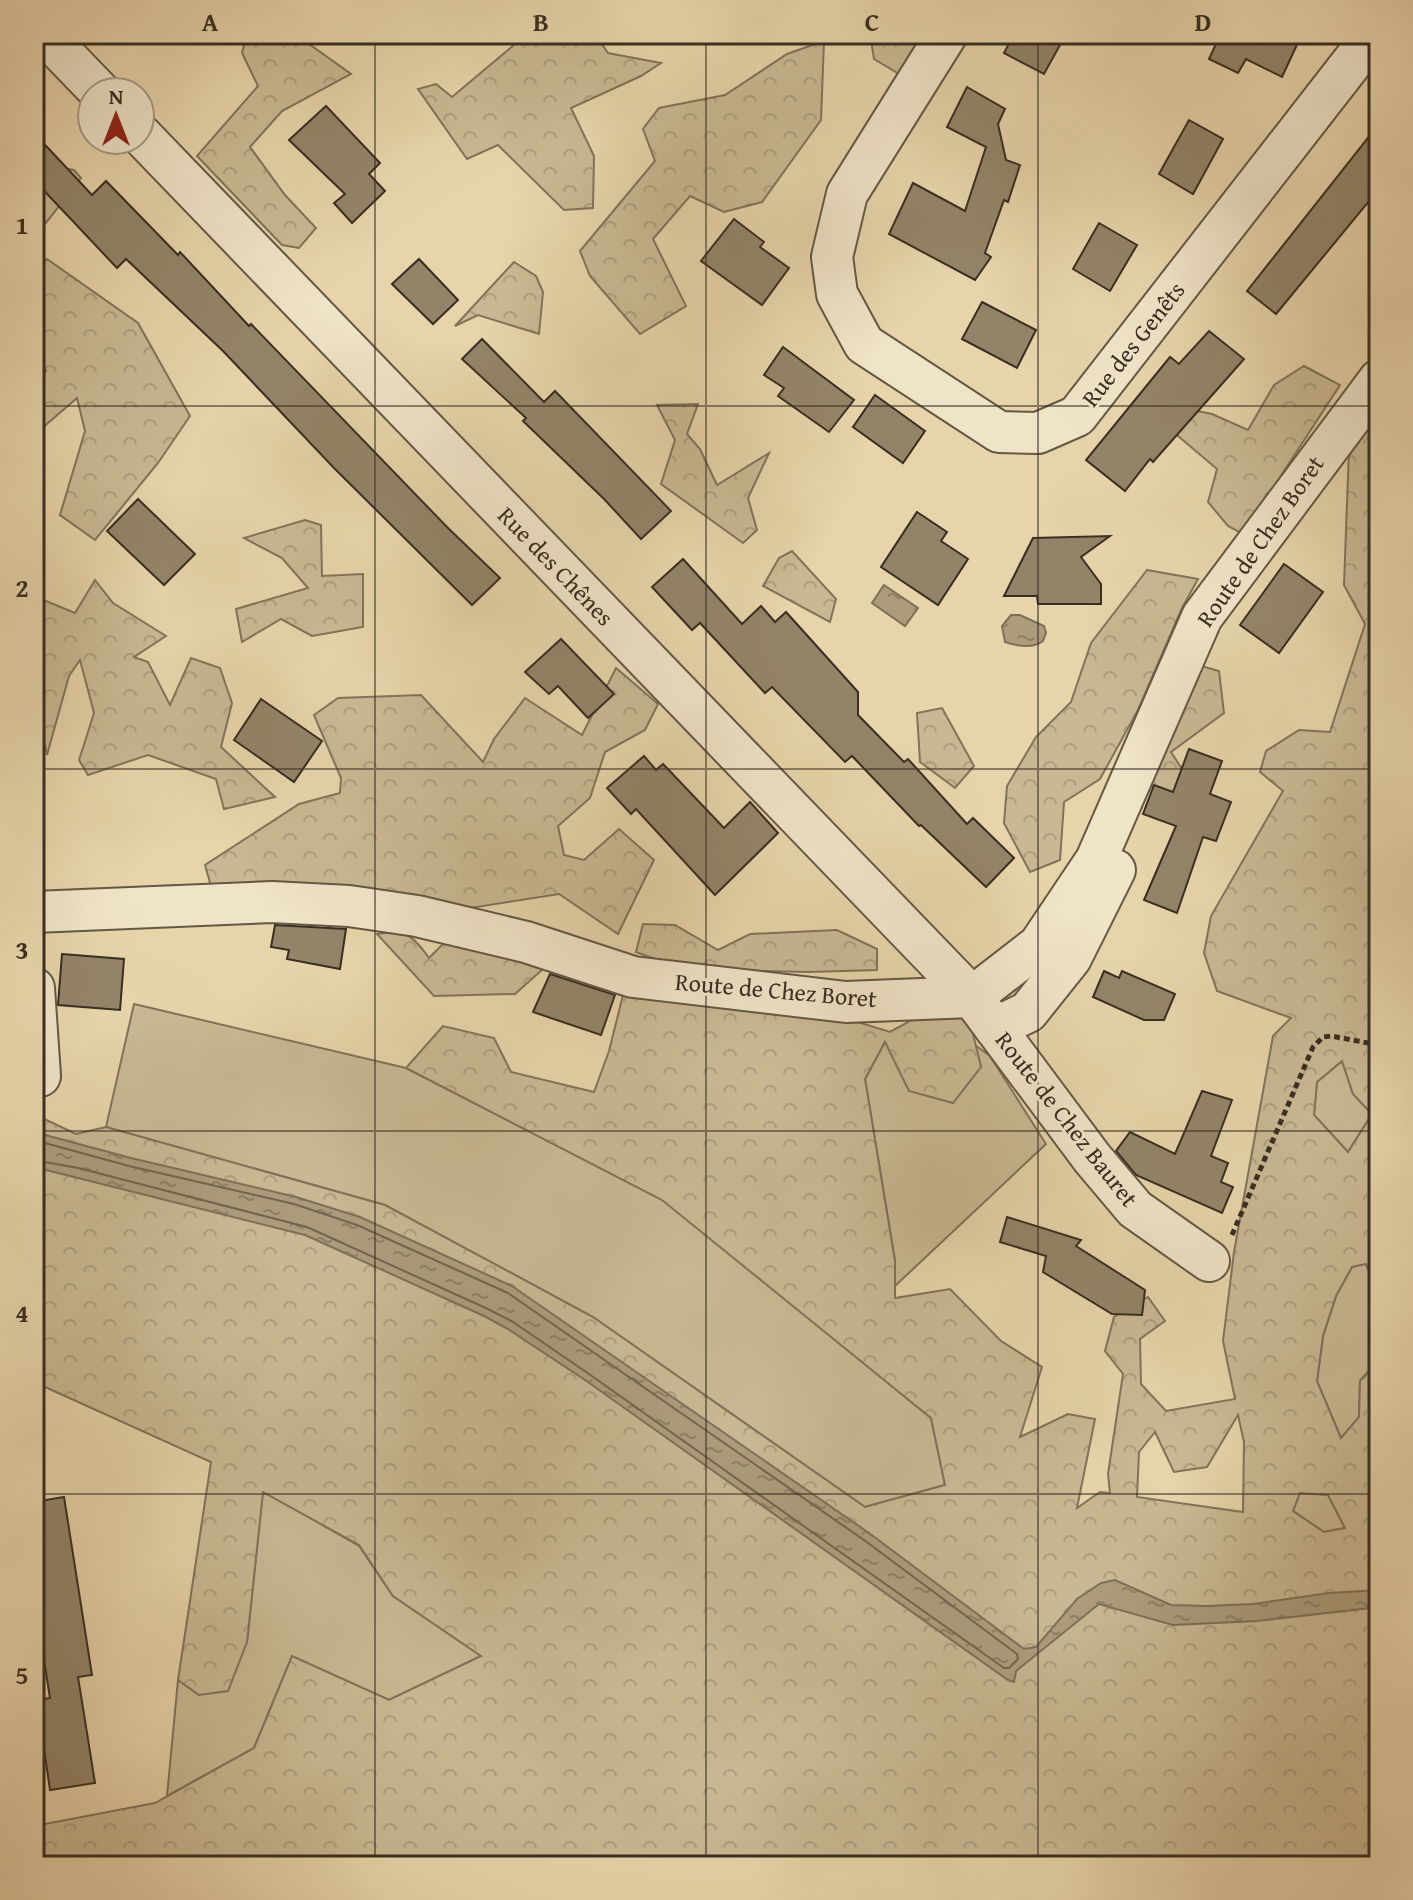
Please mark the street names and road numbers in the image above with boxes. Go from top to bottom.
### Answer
street label: Rue des Genêts [1073,274,1193,414]
street label: Route de Chez Boret [1188,448,1333,634]
street label: Rue des Chênes [490,498,622,634]
street label: Route de Chez Boret [674,964,879,1016]
street label: Route de Chez Bauret [987,1024,1147,1215]

